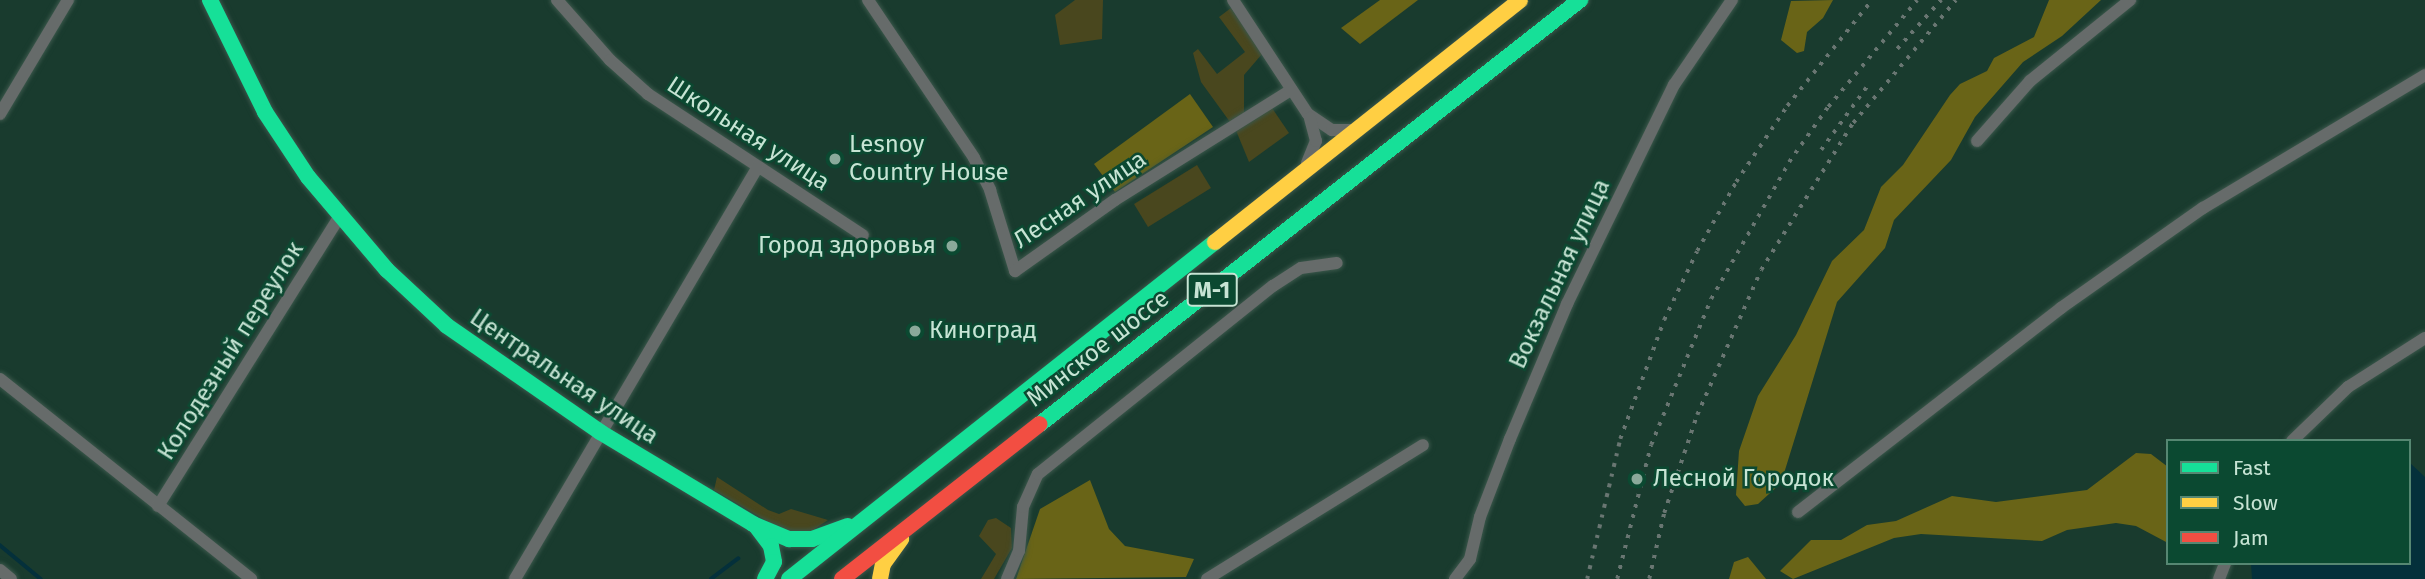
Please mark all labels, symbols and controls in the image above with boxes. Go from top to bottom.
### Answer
street label: Школьная улица [661,71,835,197]
place label: Lesnoy Country House [849,131,1009,187]
street label: Лесная улица [1008,145,1152,255]
marker: Lesnoy Country House [827,151,843,167]
street label: Вокзальная улица [1503,175,1617,373]
place label: Город здоровья [758,232,936,260]
marker: Город здоровья [942,236,962,256]
street label: Колодезный переулок [152,237,310,465]
road number: М-1 [1186,270,1238,310]
street label: Минское шоссе [1021,285,1175,413]
street label: Центральная улица [464,303,664,451]
place label: Киноград [929,317,1037,345]
marker: Киноград [907,323,923,339]
legend [2166,439,2411,565]
text: Fast [2233,455,2271,481]
place label: Лесной Городок [1653,465,1834,493]
marker: Лесной Городок [1627,469,1647,489]
text: Slow [2233,490,2278,516]
text: Jam [2233,525,2269,551]

